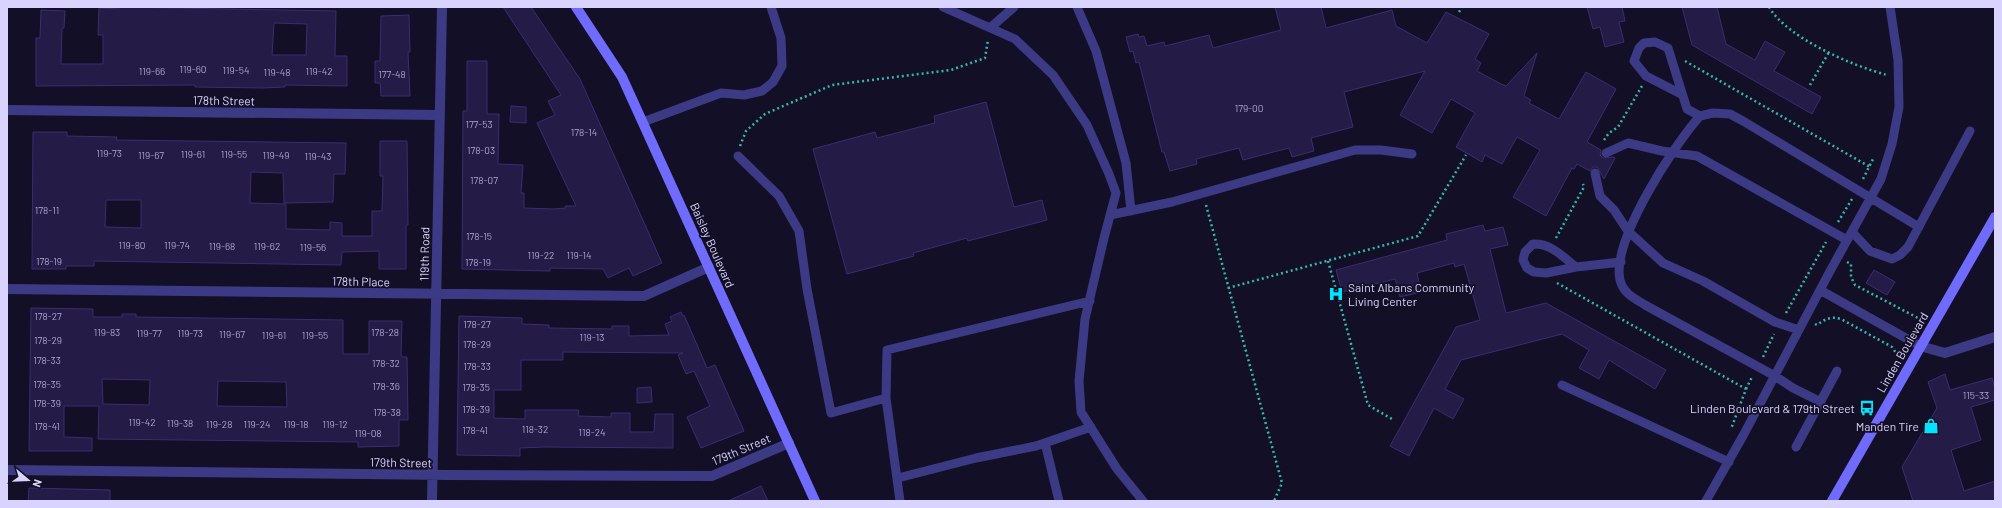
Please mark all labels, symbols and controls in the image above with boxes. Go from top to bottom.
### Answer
house number: 119-60 [180,63,206,75]
house number: 119-54 [223,64,249,76]
house number: 119-66 [139,65,165,77]
house number: 119-42 [305,65,333,77]
house number: 119-48 [264,66,290,78]
house number: 177-48 [378,68,406,80]
street label: 178th Street [193,92,255,108]
house number: 179-00 [1235,102,1263,114]
house number: 177-53 [465,118,493,130]
house number: 178-14 [571,126,597,138]
house number: 178-03 [467,144,495,156]
house number: 119-73 [96,147,122,159]
house number: 119-61 [181,148,205,160]
house number: 119-55 [221,148,247,160]
house number: 119-67 [138,149,164,161]
house number: 119-49 [263,149,289,161]
house number: 119-43 [305,150,331,162]
house number: 178-07 [470,174,498,186]
street label: Baisley Boulevard [688,200,738,290]
house number: 178-11 [35,204,59,216]
street label: 119th Road [417,227,431,281]
house number: 178-15 [466,230,492,242]
house number: 119-80 [118,239,146,251]
house number: 119-74 [164,239,190,251]
house number: 119-68 [209,240,235,252]
house number: 119-62 [254,240,280,252]
house number: 119-56 [300,241,326,253]
house number: 119-22 [528,249,554,261]
house number: 119-14 [566,249,592,261]
house number: 178-19 [36,255,62,267]
house number: 178-19 [465,256,491,268]
street label: 178th Place [332,273,390,289]
place label: Saint Albans Community Living Center [1348,280,1475,308]
hospital icon: Saint Albans Community Living Center [1327,285,1345,303]
street label: Linden Boulevard [1873,309,1931,395]
house number: 178-27 [34,310,62,322]
house number: 178-27 [463,318,491,330]
house number: 119-83 [94,326,120,338]
house number: 178-28 [371,326,399,338]
house number: 119-77 [136,327,162,339]
house number: 119-73 [177,327,203,339]
house number: 119-67 [219,328,245,340]
house number: 119-61 [262,329,286,341]
house number: 119-55 [302,329,328,341]
house number: 119-13 [580,331,604,343]
house number: 178-29 [34,334,62,346]
house number: 178-29 [463,338,491,350]
house number: 178-33 [33,354,61,366]
house number: 178-32 [372,357,400,369]
house number: 178-33 [463,360,491,372]
house number: 178-35 [33,378,61,390]
house number: 178-36 [372,380,400,392]
house number: 178-35 [462,381,490,393]
house number: 115-33 [1963,389,1989,401]
house number: 178-39 [33,397,61,409]
bus stop icon: Linden Boulevard & 179th Street [1858,399,1876,417]
place label: Linden Boulevard & 179th Street [1690,401,1855,415]
house number: 178-39 [462,403,490,415]
house number: 178-38 [373,406,401,418]
house number: 119-42 [128,416,156,428]
house number: 119-38 [167,417,193,429]
shop icon: Manden Tire [1922,417,1940,435]
house number: 119-28 [206,418,232,430]
house number: 119-24 [243,418,271,430]
house number: 119-18 [284,418,308,430]
house number: 119-12 [322,418,348,430]
place label: Manden Tire [1856,419,1919,433]
house number: 178-41 [34,420,60,432]
house number: 118-32 [522,423,548,435]
house number: 178-41 [462,424,488,436]
house number: 118-24 [578,426,606,438]
house number: 119-08 [354,427,382,439]
street label: 179th Street [710,430,772,468]
street label: 179th Street [370,454,432,470]
north arrow [8,460,48,500]
text: N [31,478,45,489]

